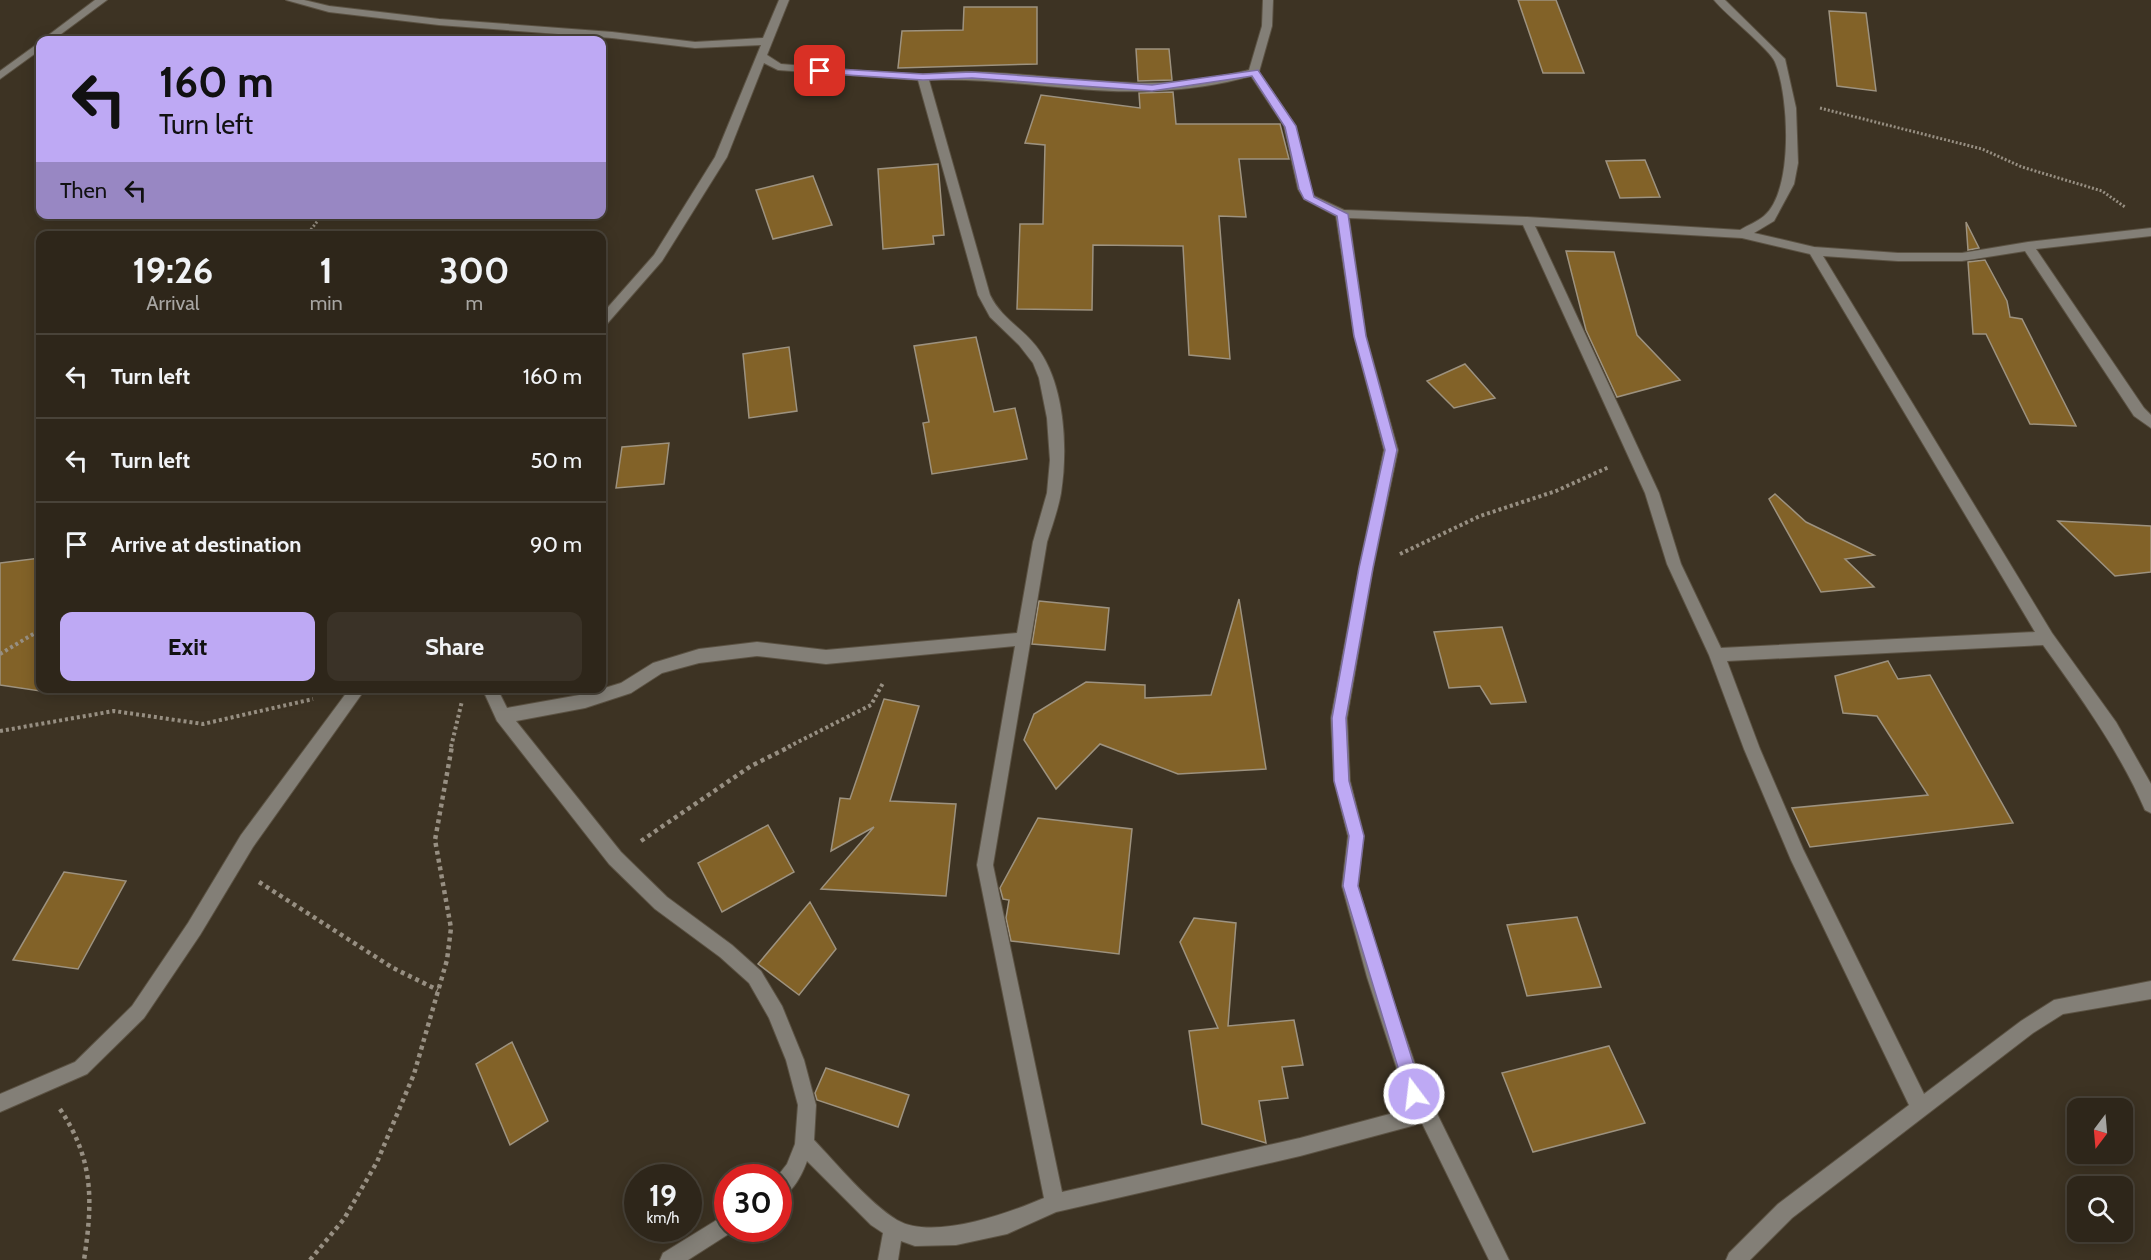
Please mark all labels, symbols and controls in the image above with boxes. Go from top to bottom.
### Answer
pin [794,45,845,96]
icon: arrive [803,54,836,87]
text: 160 m [159,56,274,108]
icon: left [60,60,138,138]
text: Turn left [159,108,253,141]
icon: left [119,174,152,207]
text: Then [60,177,107,204]
text: 19:26 [132,248,213,292]
text: 1 [320,248,333,292]
text: 300 [439,248,509,292]
text: Arrival [146,291,200,315]
text: min [310,291,343,315]
text: m [466,291,483,315]
icon: left [60,360,93,393]
text: Turn left [111,363,190,390]
text: 160 m [523,363,582,390]
icon: left [60,444,93,477]
text: Turn left [111,447,190,474]
text: 50 m [530,447,582,474]
icon: arrive [60,528,93,561]
text: Arrive at destination [111,531,301,558]
text: 90 m [530,531,582,558]
button: Exit [60,612,315,681]
button: Share [327,612,582,681]
position arrow [1382,1062,1446,1126]
north arrow [2067,1098,2133,1164]
map controls [2067,1098,2133,1242]
speed limit sign: 30 [714,1164,792,1242]
button: search [2067,1176,2133,1242]
text: 19 [649,1177,677,1214]
text: km/h [647,1209,679,1227]

